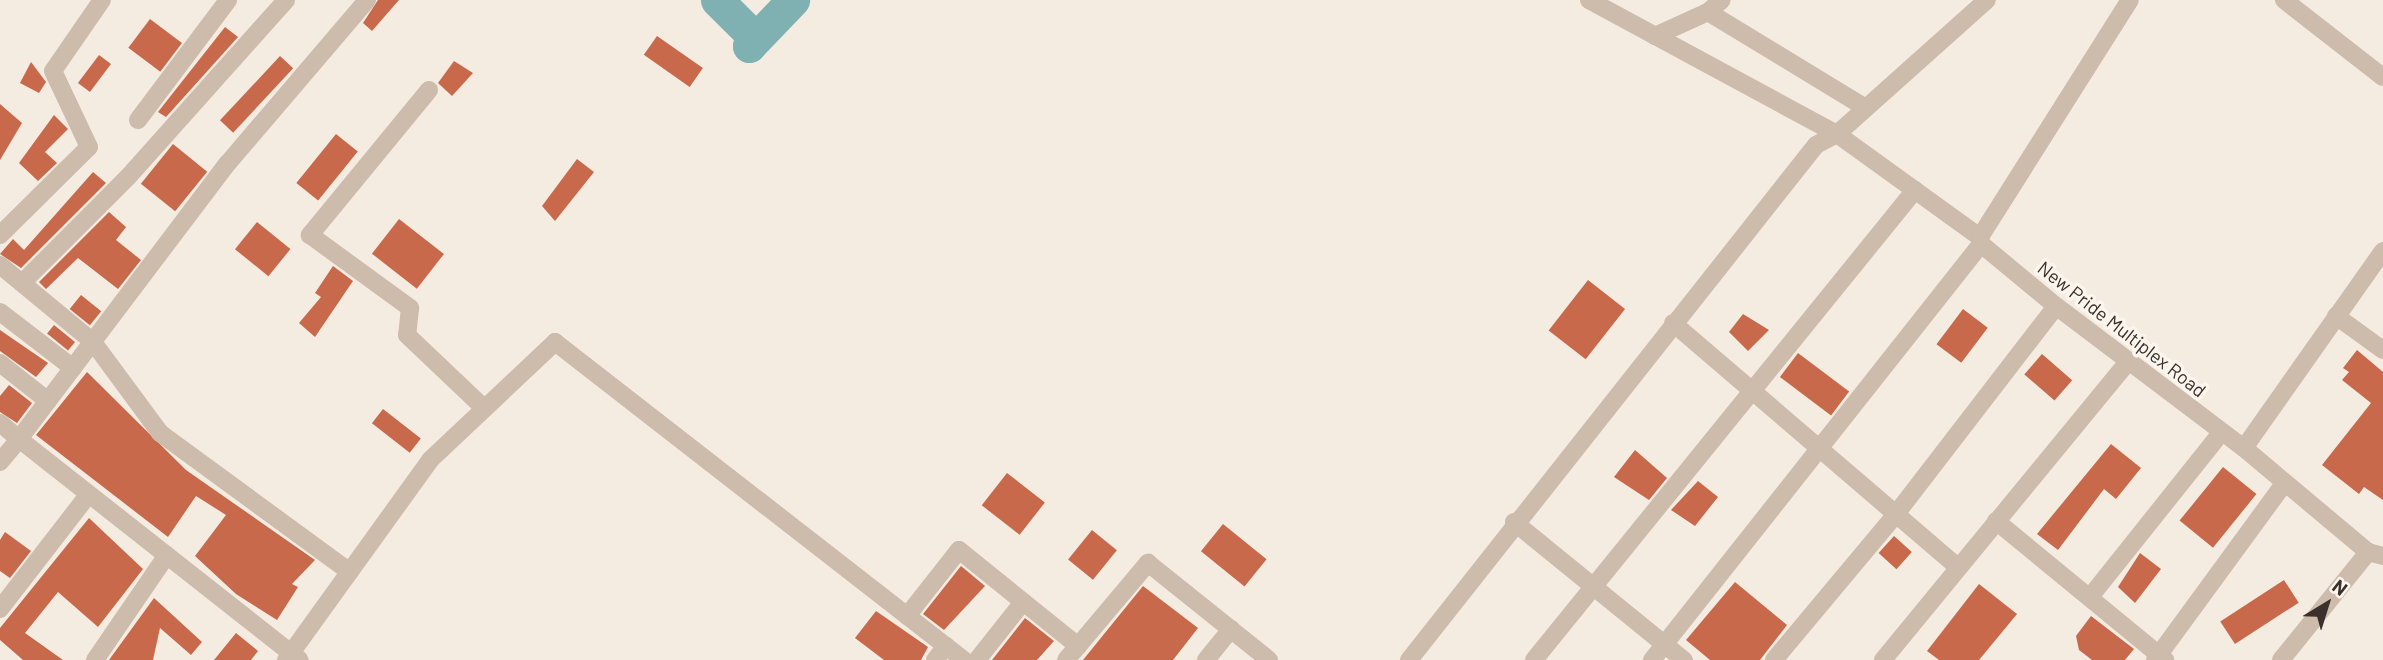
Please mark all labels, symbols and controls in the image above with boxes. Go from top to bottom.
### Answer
street label: New Pride Multiplex Road [2033,256,2211,402]
north arrow [2292,569,2362,639]
text: N [2328,574,2352,600]

